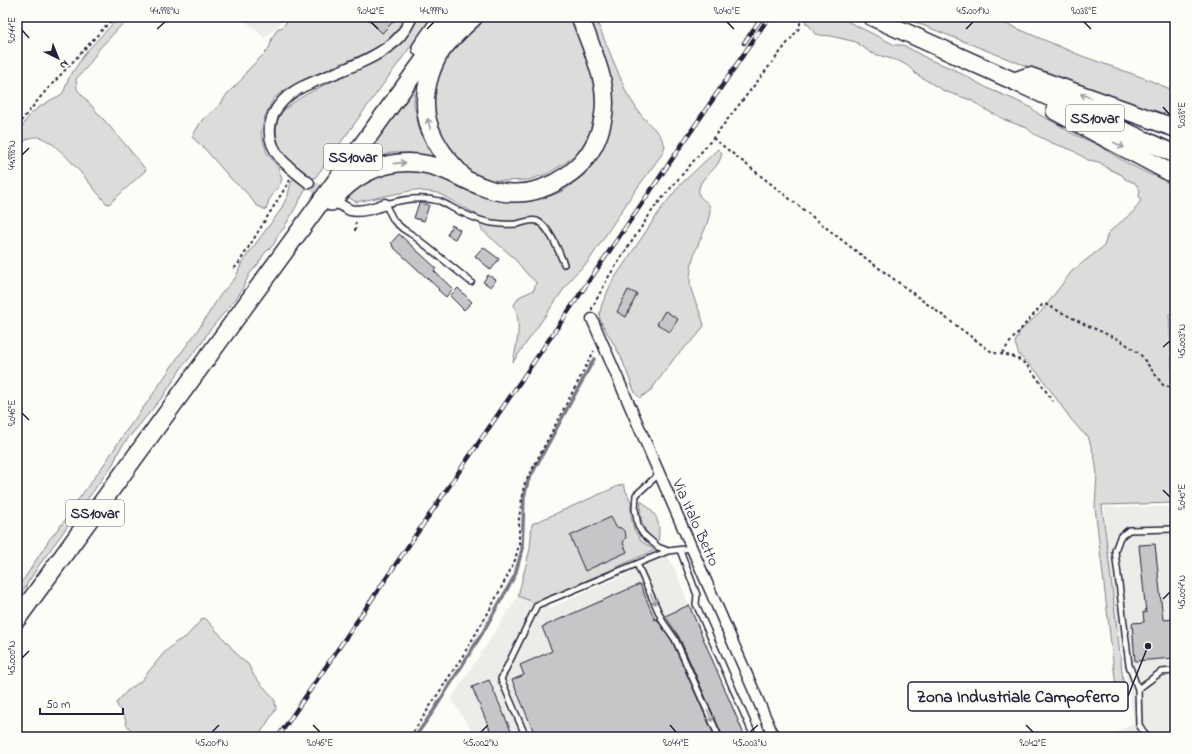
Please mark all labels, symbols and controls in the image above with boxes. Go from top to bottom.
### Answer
text: 44.998°N [150,4,180,19]
text: 9.042°E [357,4,385,19]
text: 44.999°N [420,4,449,19]
text: 9.040°E [714,4,740,19]
text: 45.001°N [956,4,990,19]
text: 9.038°E [1071,4,1097,19]
text: 9.044°E [5,17,20,43]
north arrow [38,38,78,78]
text: N [56,56,72,73]
one-way arrow [1079,92,1092,99]
text: 9.038°E [1175,102,1190,128]
road number: SS10var [1066,105,1124,131]
one-way arrow [425,118,432,131]
text: 44.998°N [5,140,20,170]
one-way arrow [1113,142,1125,149]
road number: SS10var [324,144,382,170]
one-way arrow [393,159,406,166]
text: 45.003°N [1175,324,1190,358]
text: 9.046°E [5,400,20,426]
street label: Via Italo Betto [665,474,725,570]
text: 9.040°E [1175,484,1190,510]
road number: SS10var [66,500,124,526]
text: 45.004°N [1175,575,1190,609]
one-way arrow [650,593,657,605]
text: 45.000°N [5,641,20,675]
callout: Zona Industriale Campoferro [908,682,1128,711]
text: Zona Industriale Campoferro [916,685,1120,710]
scale bar [40,690,123,716]
text: 50 m [46,696,70,714]
one-way arrow [707,710,714,722]
text: 45.001°N [195,736,229,751]
text: 9.046°E [307,736,333,751]
text: 45.002°N [464,736,499,751]
text: 9.044°E [663,736,689,751]
text: 45.003°N [733,736,767,751]
text: 9.042°E [1019,736,1047,751]

